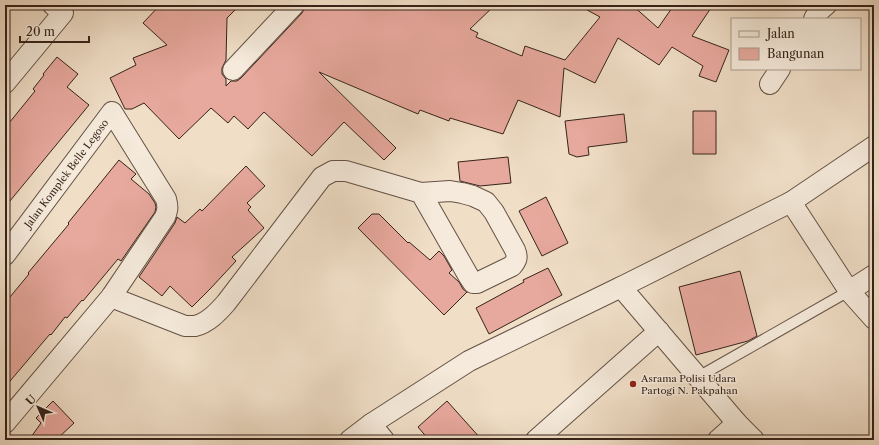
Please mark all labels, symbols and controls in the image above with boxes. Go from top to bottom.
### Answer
scale bar [20,18,89,44]
legend [731,18,861,70]
text: 20 m [26,24,55,39]
text: Jalan [765,26,795,41]
text: Bangunan [767,46,825,61]
street label: Jalan Komplek Belle Legoso [20,117,111,232]
place label: Asrama Polisi Udara Partogi N. Pakpahan [640,372,738,397]
marker: Asrama Polisi Udara Partogi N. Pakpahan [628,379,638,389]
north arrow [18,387,58,427]
text: U [23,392,39,408]

